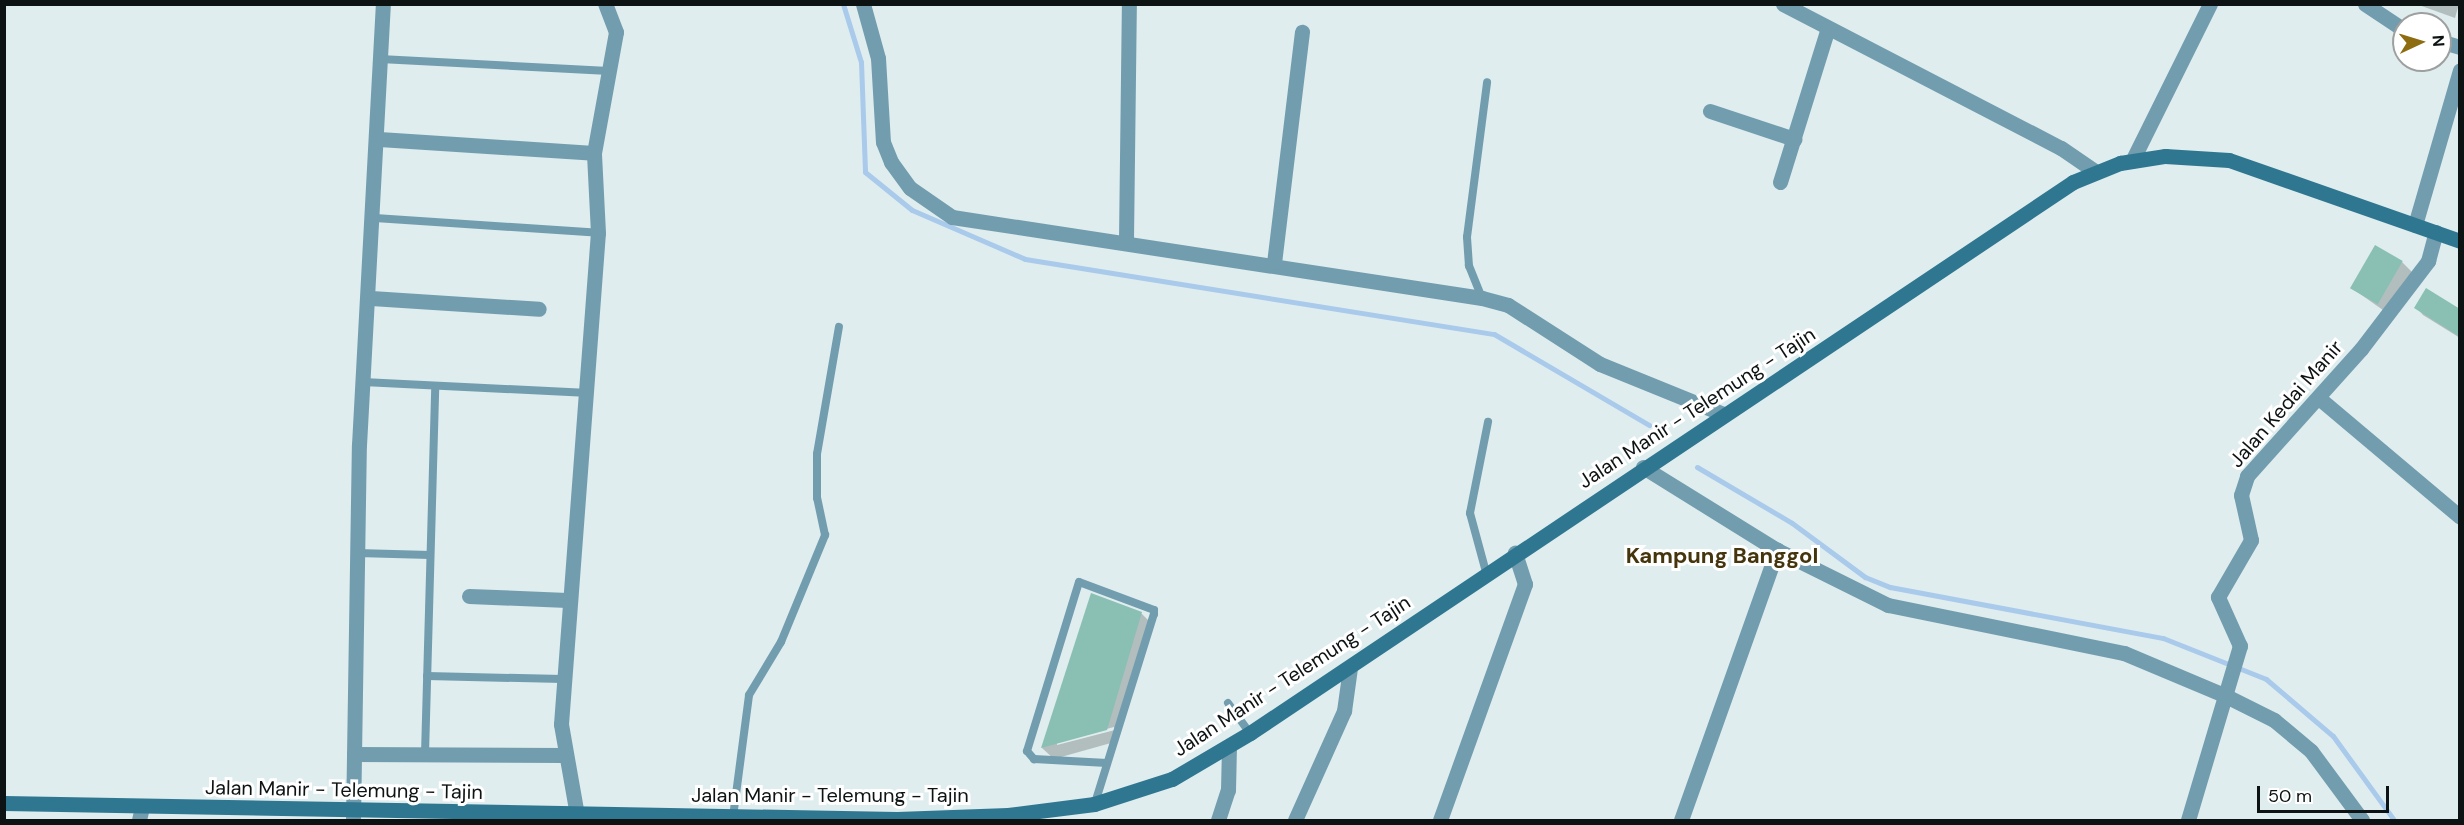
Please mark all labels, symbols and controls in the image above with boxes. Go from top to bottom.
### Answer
north arrow [2392,12,2452,72]
text: N [2428,34,2449,47]
street label: Jalan Manir - Telemung - Tajin [1574,322,1820,494]
street label: Jalan Kedai Manir [2224,336,2348,472]
district label: Kampung Banggol [1626,543,1818,569]
street label: Jalan Manir - Telemung - Tajin [1169,590,1415,762]
scale bar [2260,774,2392,812]
street label: Jalan Manir - Telemung - Tajin [205,776,483,804]
street label: Jalan Manir - Telemung - Tajin [691,783,969,807]
text: 50 m [2268,784,2312,808]

